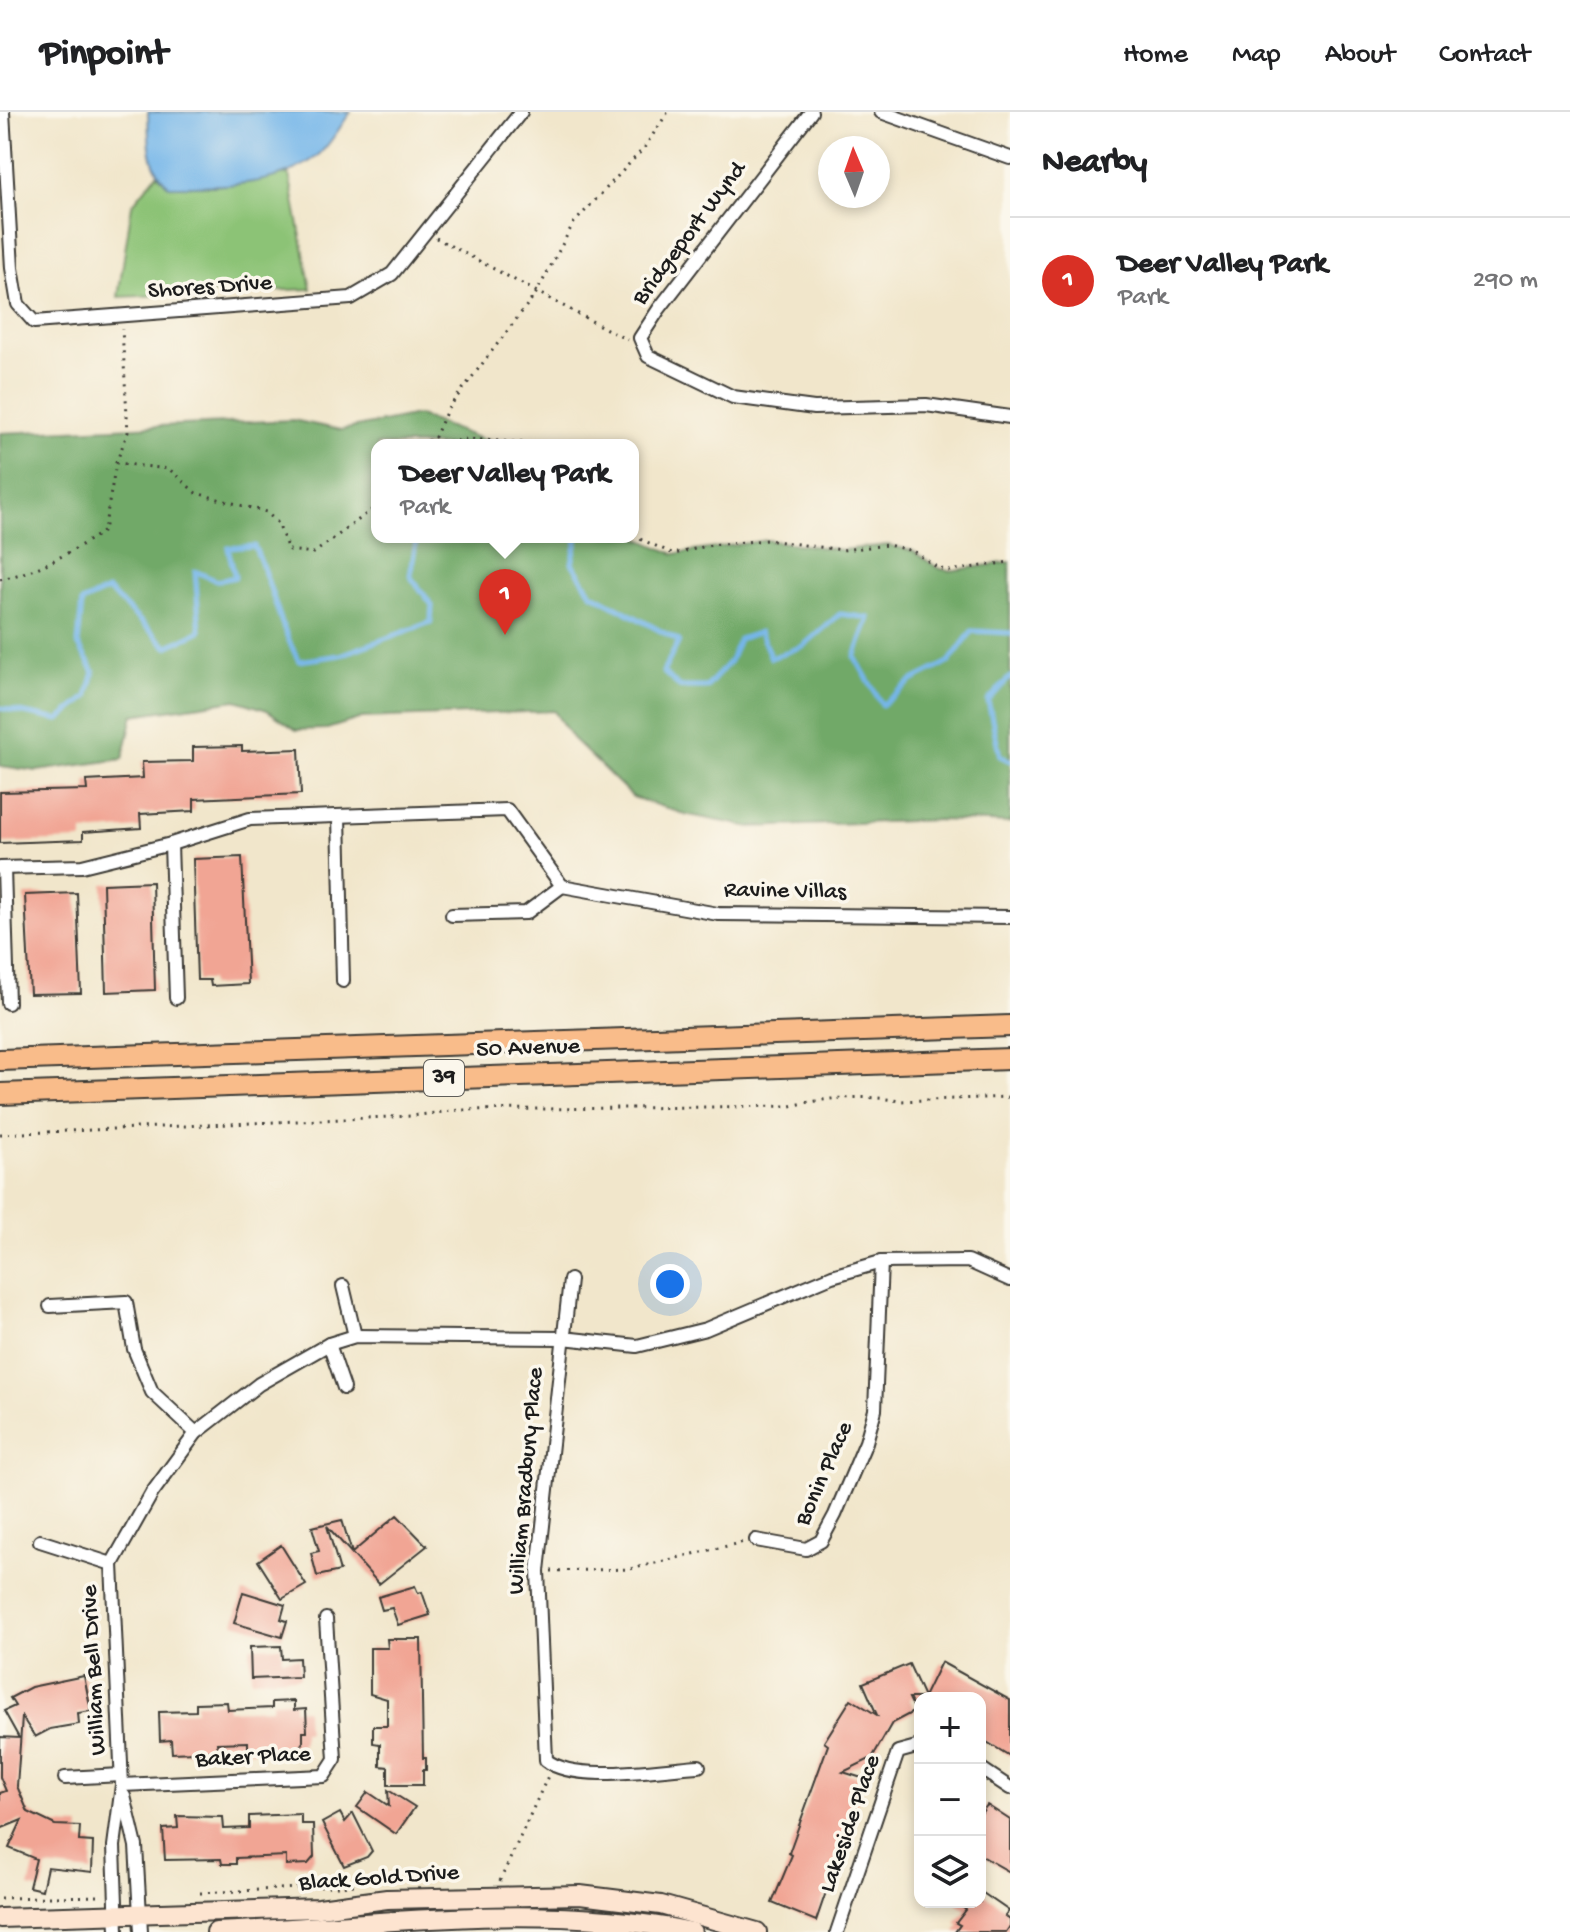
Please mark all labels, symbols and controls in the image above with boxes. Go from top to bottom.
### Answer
text: Pinpoint [40,33,168,77]
text: Home [1123,39,1188,72]
text: Map [1232,39,1281,72]
text: About [1325,39,1395,72]
text: Contact [1439,39,1530,72]
north arrow [818,136,890,208]
text: Nearby [1042,144,1147,184]
street label: Bridgeport Wynd [626,155,754,312]
text: Deer Valley Park [1118,248,1327,283]
text: 1 [1063,266,1073,297]
text: 290 m [1473,266,1538,297]
street label: Shores Drive [147,269,274,307]
text: Park [1118,283,1168,314]
popup [371,439,639,543]
text: Deer Valley Park [400,458,610,493]
text: Park [400,493,450,524]
pin: 1 [479,569,531,635]
street label: Ravine Villas [724,876,848,908]
street label: 50 Avenue [475,1033,581,1065]
road number: 39 [424,1060,464,1096]
your location [650,1264,690,1304]
street label: William Bradbury Place [503,1366,551,1596]
street label: Bonin Place [789,1417,861,1531]
street label: William Bell Drive [76,1583,114,1756]
map controls [914,1692,986,1908]
button: + [914,1692,986,1764]
street label: Baker Place [194,1740,312,1776]
street label: Lakeside Place [814,1751,888,1897]
button: − [914,1764,986,1836]
button: layers [914,1836,986,1908]
street label: Black Gold Drive [297,1859,461,1899]

